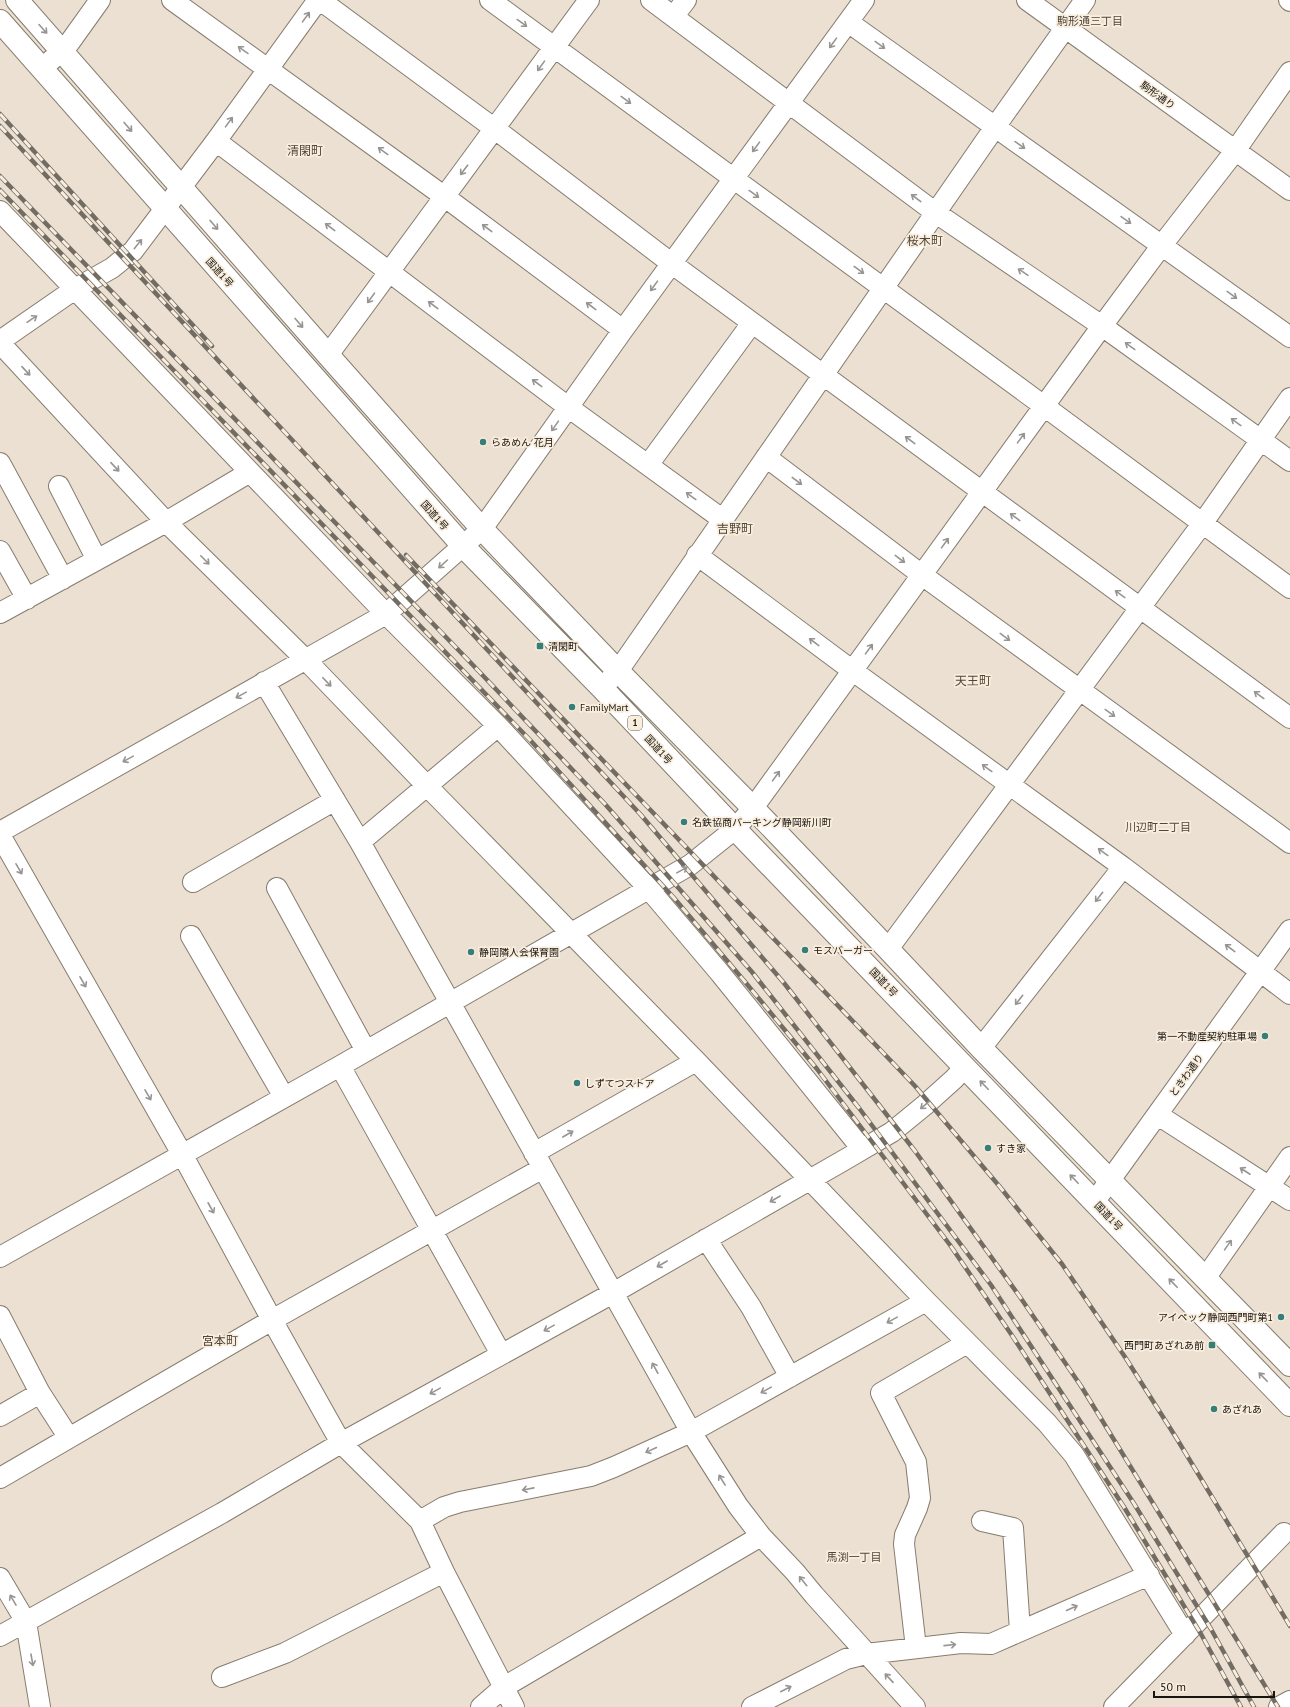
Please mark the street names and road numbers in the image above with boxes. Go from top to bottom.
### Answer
street label: 駒形通り [1138,78,1178,112]
street label: 国道1号 [203,255,236,290]
street label: 国道1号 [418,498,451,533]
road number: 1 [628,716,642,730]
street label: 国道1号 [642,732,675,767]
street label: 国道1号 [867,965,901,1000]
street label: ときわ通り [1166,1051,1206,1099]
street label: 国道1号 [1092,1199,1126,1234]

